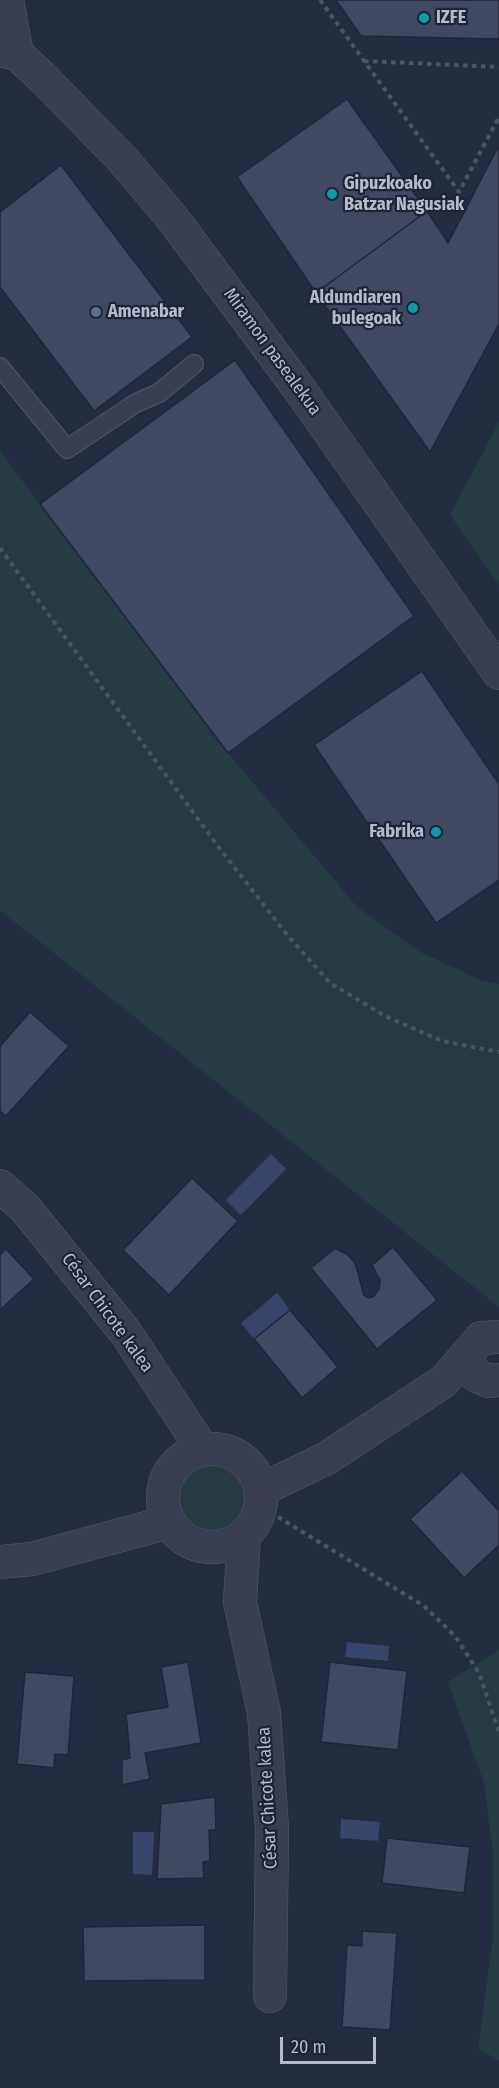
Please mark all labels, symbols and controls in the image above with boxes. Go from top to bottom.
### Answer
place label: IZFE [436,7,466,29]
marker: IZFE [417,11,431,25]
place label: Gipuzkoako Batzar Nagusiak [344,173,464,216]
marker: Gipuzkoako Batzar Nagusiak [325,187,339,201]
street label: Miramon pasealekua [219,284,325,420]
place label: Aldundiaren bulegoak [310,287,401,330]
place label: Amenabar [108,301,184,323]
marker: Aldundiaren bulegoak [406,301,420,315]
marker: Amenabar [89,305,103,319]
place label: Fabrika [369,821,424,843]
marker: Fabrika [429,825,443,839]
street label: César Chicote kalea [57,1249,157,1377]
street label: César Chicote kalea [253,1726,283,1870]
scale bar [283,2025,379,2063]
text: 20 m [291,2036,326,2058]

